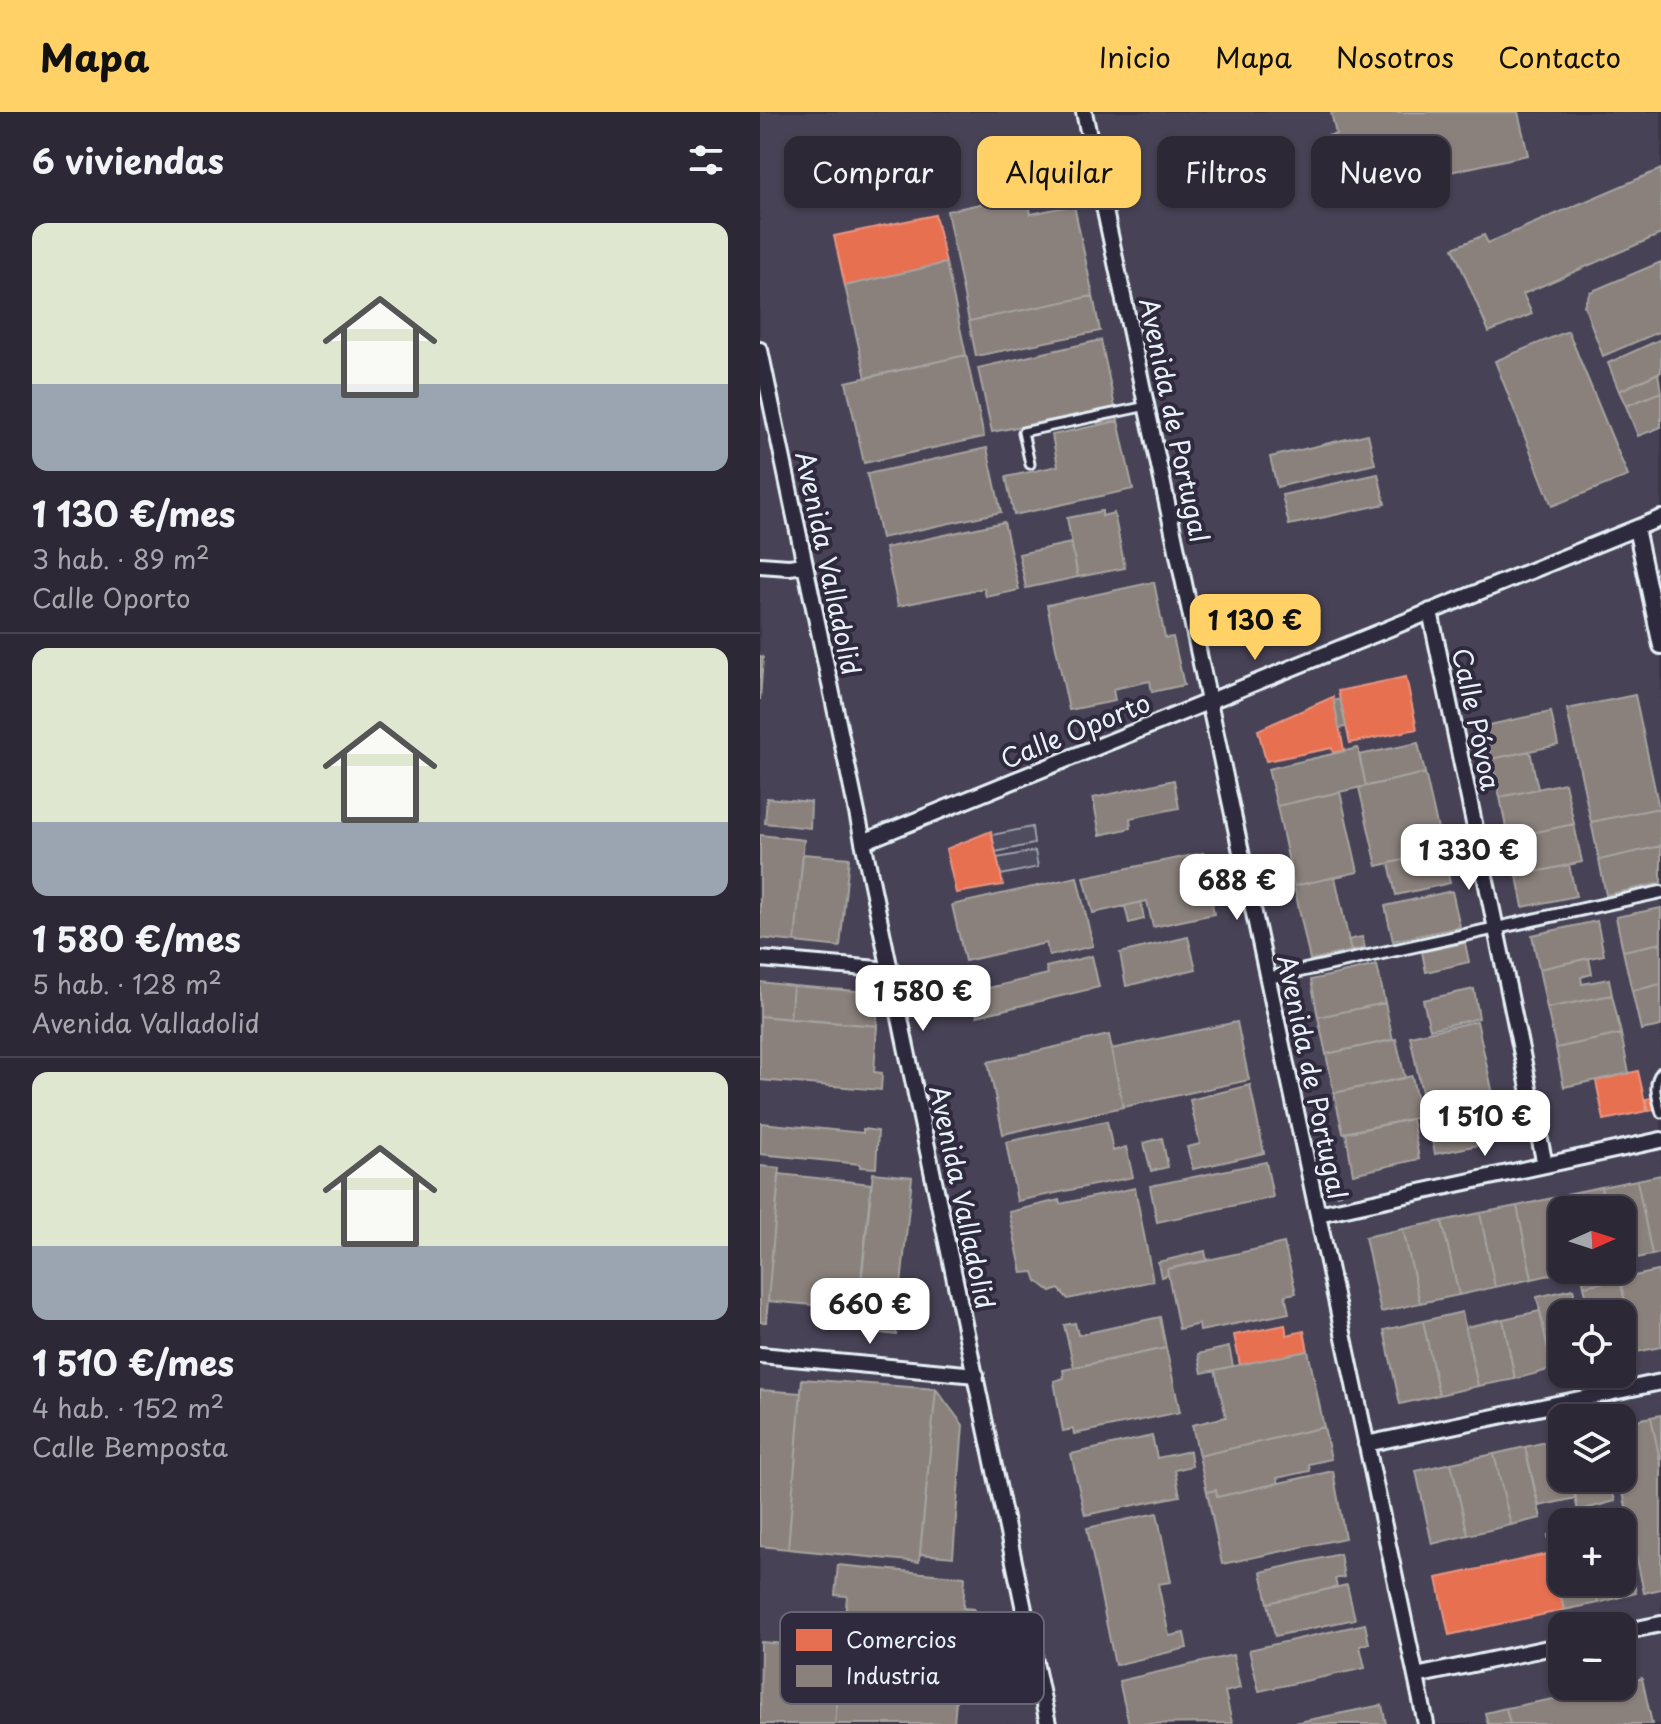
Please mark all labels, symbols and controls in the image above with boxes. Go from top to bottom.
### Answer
text: Mapa [40,28,150,85]
text: Inicio [1099,35,1171,78]
text: Mapa [1215,35,1292,78]
text: Nosotros [1336,35,1454,78]
text: Contacto [1498,35,1621,78]
text: 6 viviendas [32,134,224,186]
chip: Comprar [784,136,961,208]
chip: Alquilar [977,136,1141,208]
chip: Filtros [1157,136,1295,208]
chip: Nuevo [1311,136,1450,208]
icon: filters [684,138,728,182]
icon: home [308,275,452,419]
street label: Avenida de Portugal [1130,294,1220,546]
street label: Avenida Valladolid [786,447,872,679]
text: 1 130 €/mes [32,487,235,539]
text: 3 hab. · 89 m² [32,539,210,578]
text: Calle Oporto [32,578,190,617]
pin: 1 130 € [1181,594,1329,662]
text: 1 130 € [1208,600,1302,639]
street label: Calle Póvoa [1443,644,1511,794]
street label: Calle Oporto [994,682,1156,778]
icon: home [308,700,452,844]
pin: 1 330 € [1395,824,1543,892]
text: 1 330 € [1419,830,1519,869]
pin: 688 € [1181,854,1293,922]
text: 688 € [1198,860,1276,899]
text: 1 580 €/mes [32,912,241,964]
street label: Avenida de Portugal [1268,951,1358,1203]
text: 5 hab. · 128 m² [32,964,222,1003]
pin: 1 580 € [849,965,997,1033]
text: 1 580 € [874,971,972,1010]
text: Avenida Valladolid [32,1003,260,1042]
street label: Avenida Valladolid [920,1081,1006,1313]
pin: 1 510 € [1411,1090,1559,1158]
text: 1 510 € [1438,1096,1532,1135]
icon: home [308,1124,452,1268]
north arrow [1548,1196,1636,1284]
map controls [1548,1196,1636,1700]
pin: 660 € [814,1278,926,1346]
text: 660 € [829,1284,911,1323]
button: locate [1548,1300,1636,1388]
text: 1 510 €/mes [32,1336,234,1388]
text: 4 hab. · 152 m² [32,1388,224,1427]
button: layers [1548,1404,1636,1492]
text: Calle Bemposta [32,1427,228,1466]
button: + [1548,1508,1636,1596]
legend [780,1612,1044,1704]
button: − [1548,1612,1636,1700]
text: Comercios [846,1622,957,1655]
text: Industria [846,1658,940,1691]

